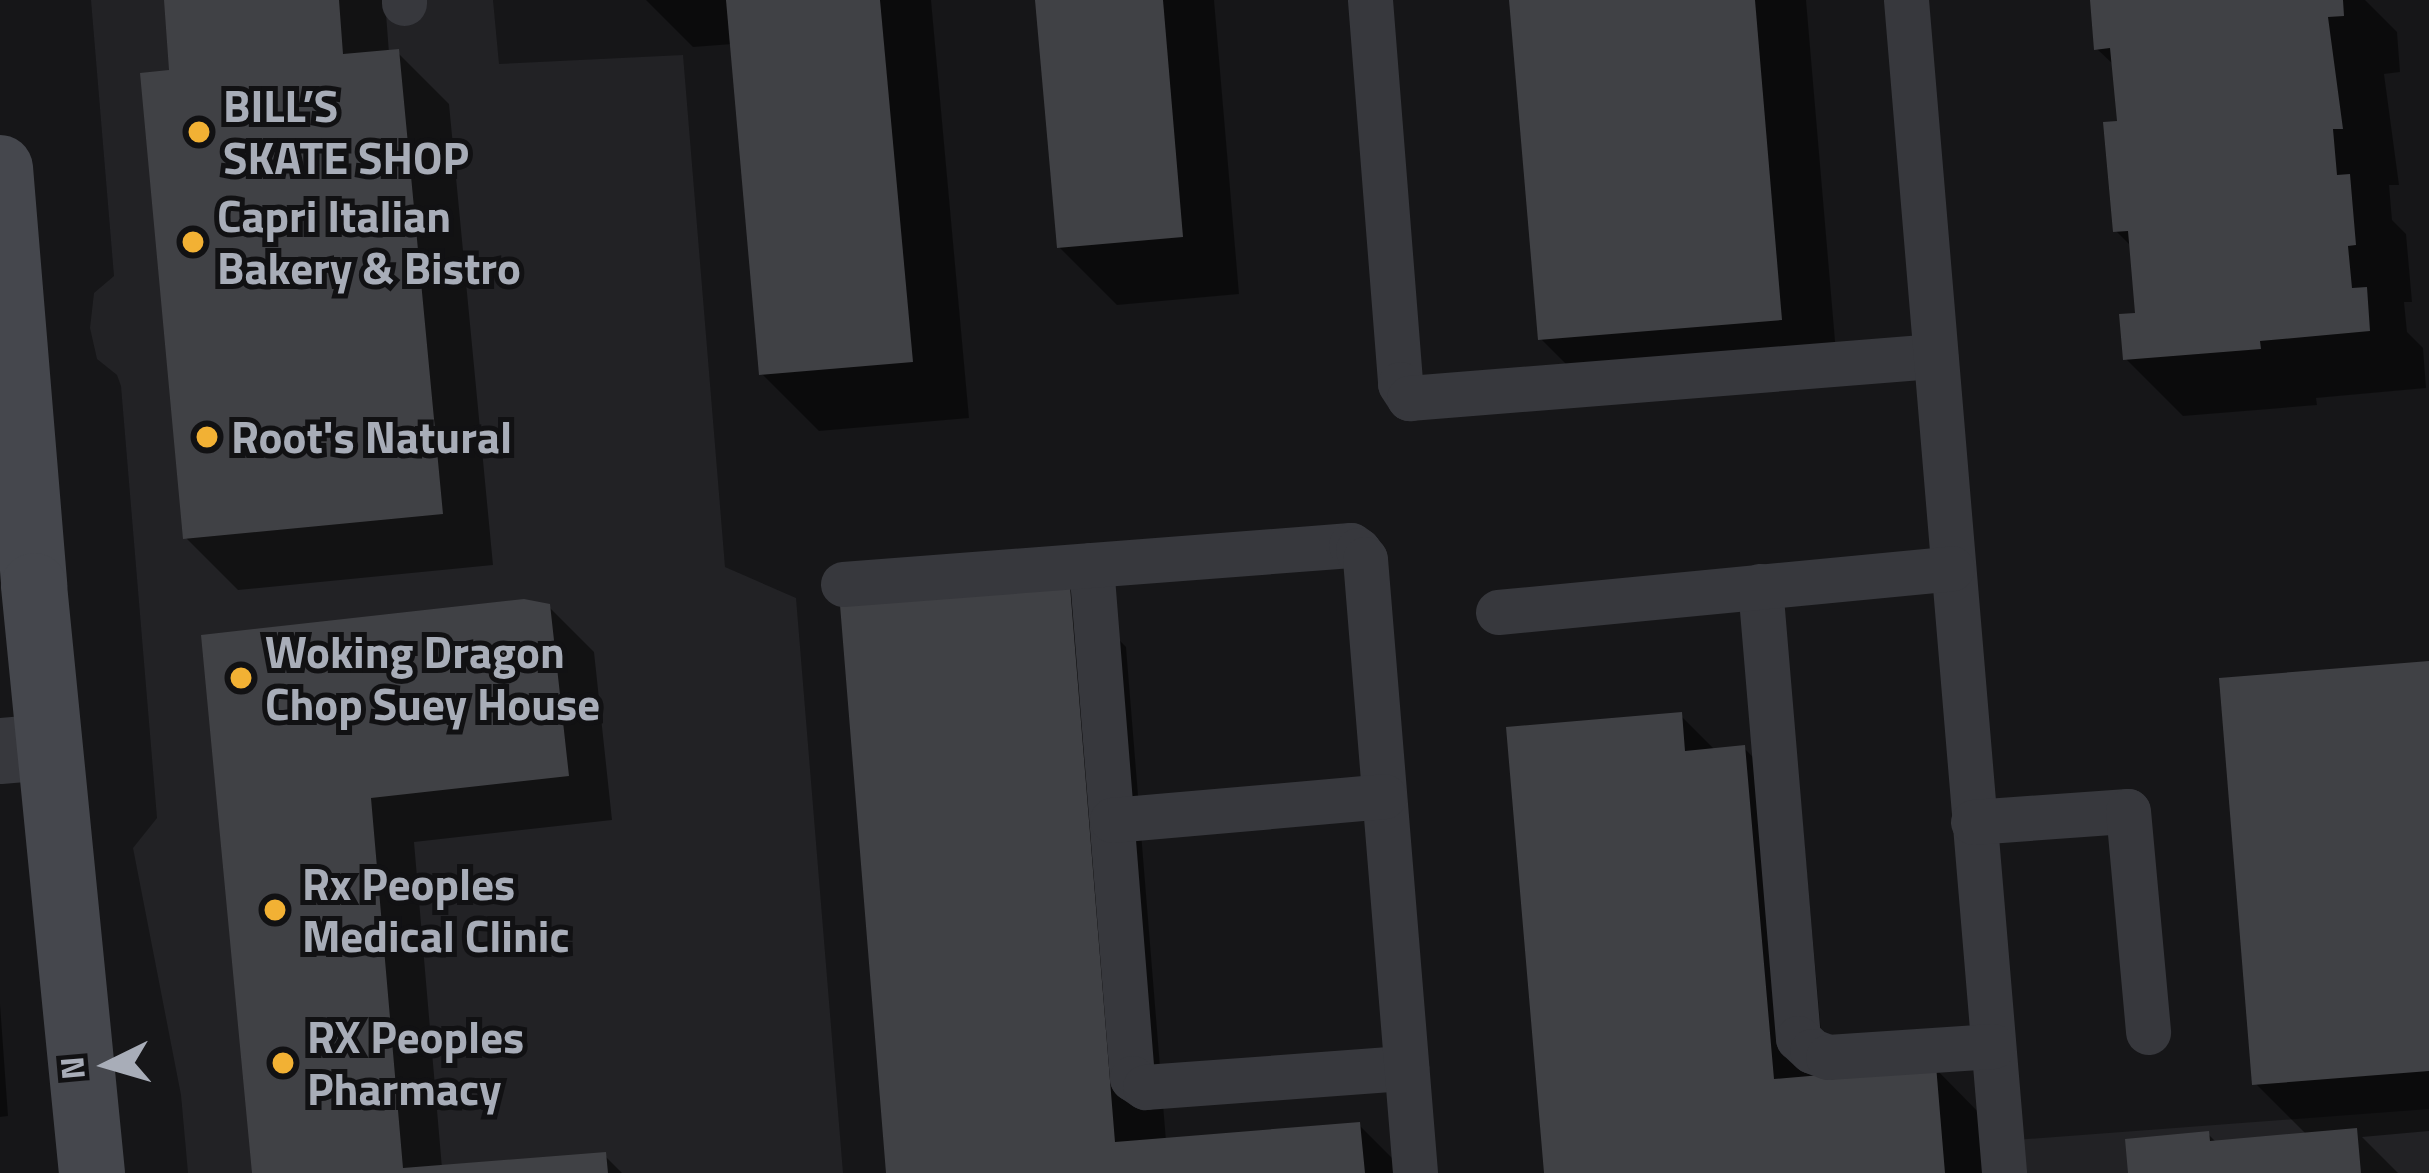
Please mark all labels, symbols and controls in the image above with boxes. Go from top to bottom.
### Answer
place label: BILL’S SKATE SHOP [223,79,469,185]
marker: BILL’S SKATE SHOP [186,119,212,145]
place label: Capri Italian Bakery & Bistro [217,189,521,295]
marker: Capri Italian Bakery & Bistro [180,229,206,255]
place label: Root's Natural [231,410,512,464]
marker: Root's Natural [194,424,220,450]
place label: Woking Dragon Chop Suey House [265,625,600,731]
marker: Woking Dragon Chop Suey House [228,665,254,691]
place label: Rx Peoples Medical Clinic [302,857,569,963]
marker: Rx Peoples Medical Clinic [259,894,291,926]
north arrow [48,1005,168,1125]
place label: RX Peoples Pharmacy [307,1010,524,1116]
marker: RX Peoples Pharmacy [270,1050,296,1076]
text: N [46,1055,98,1082]

